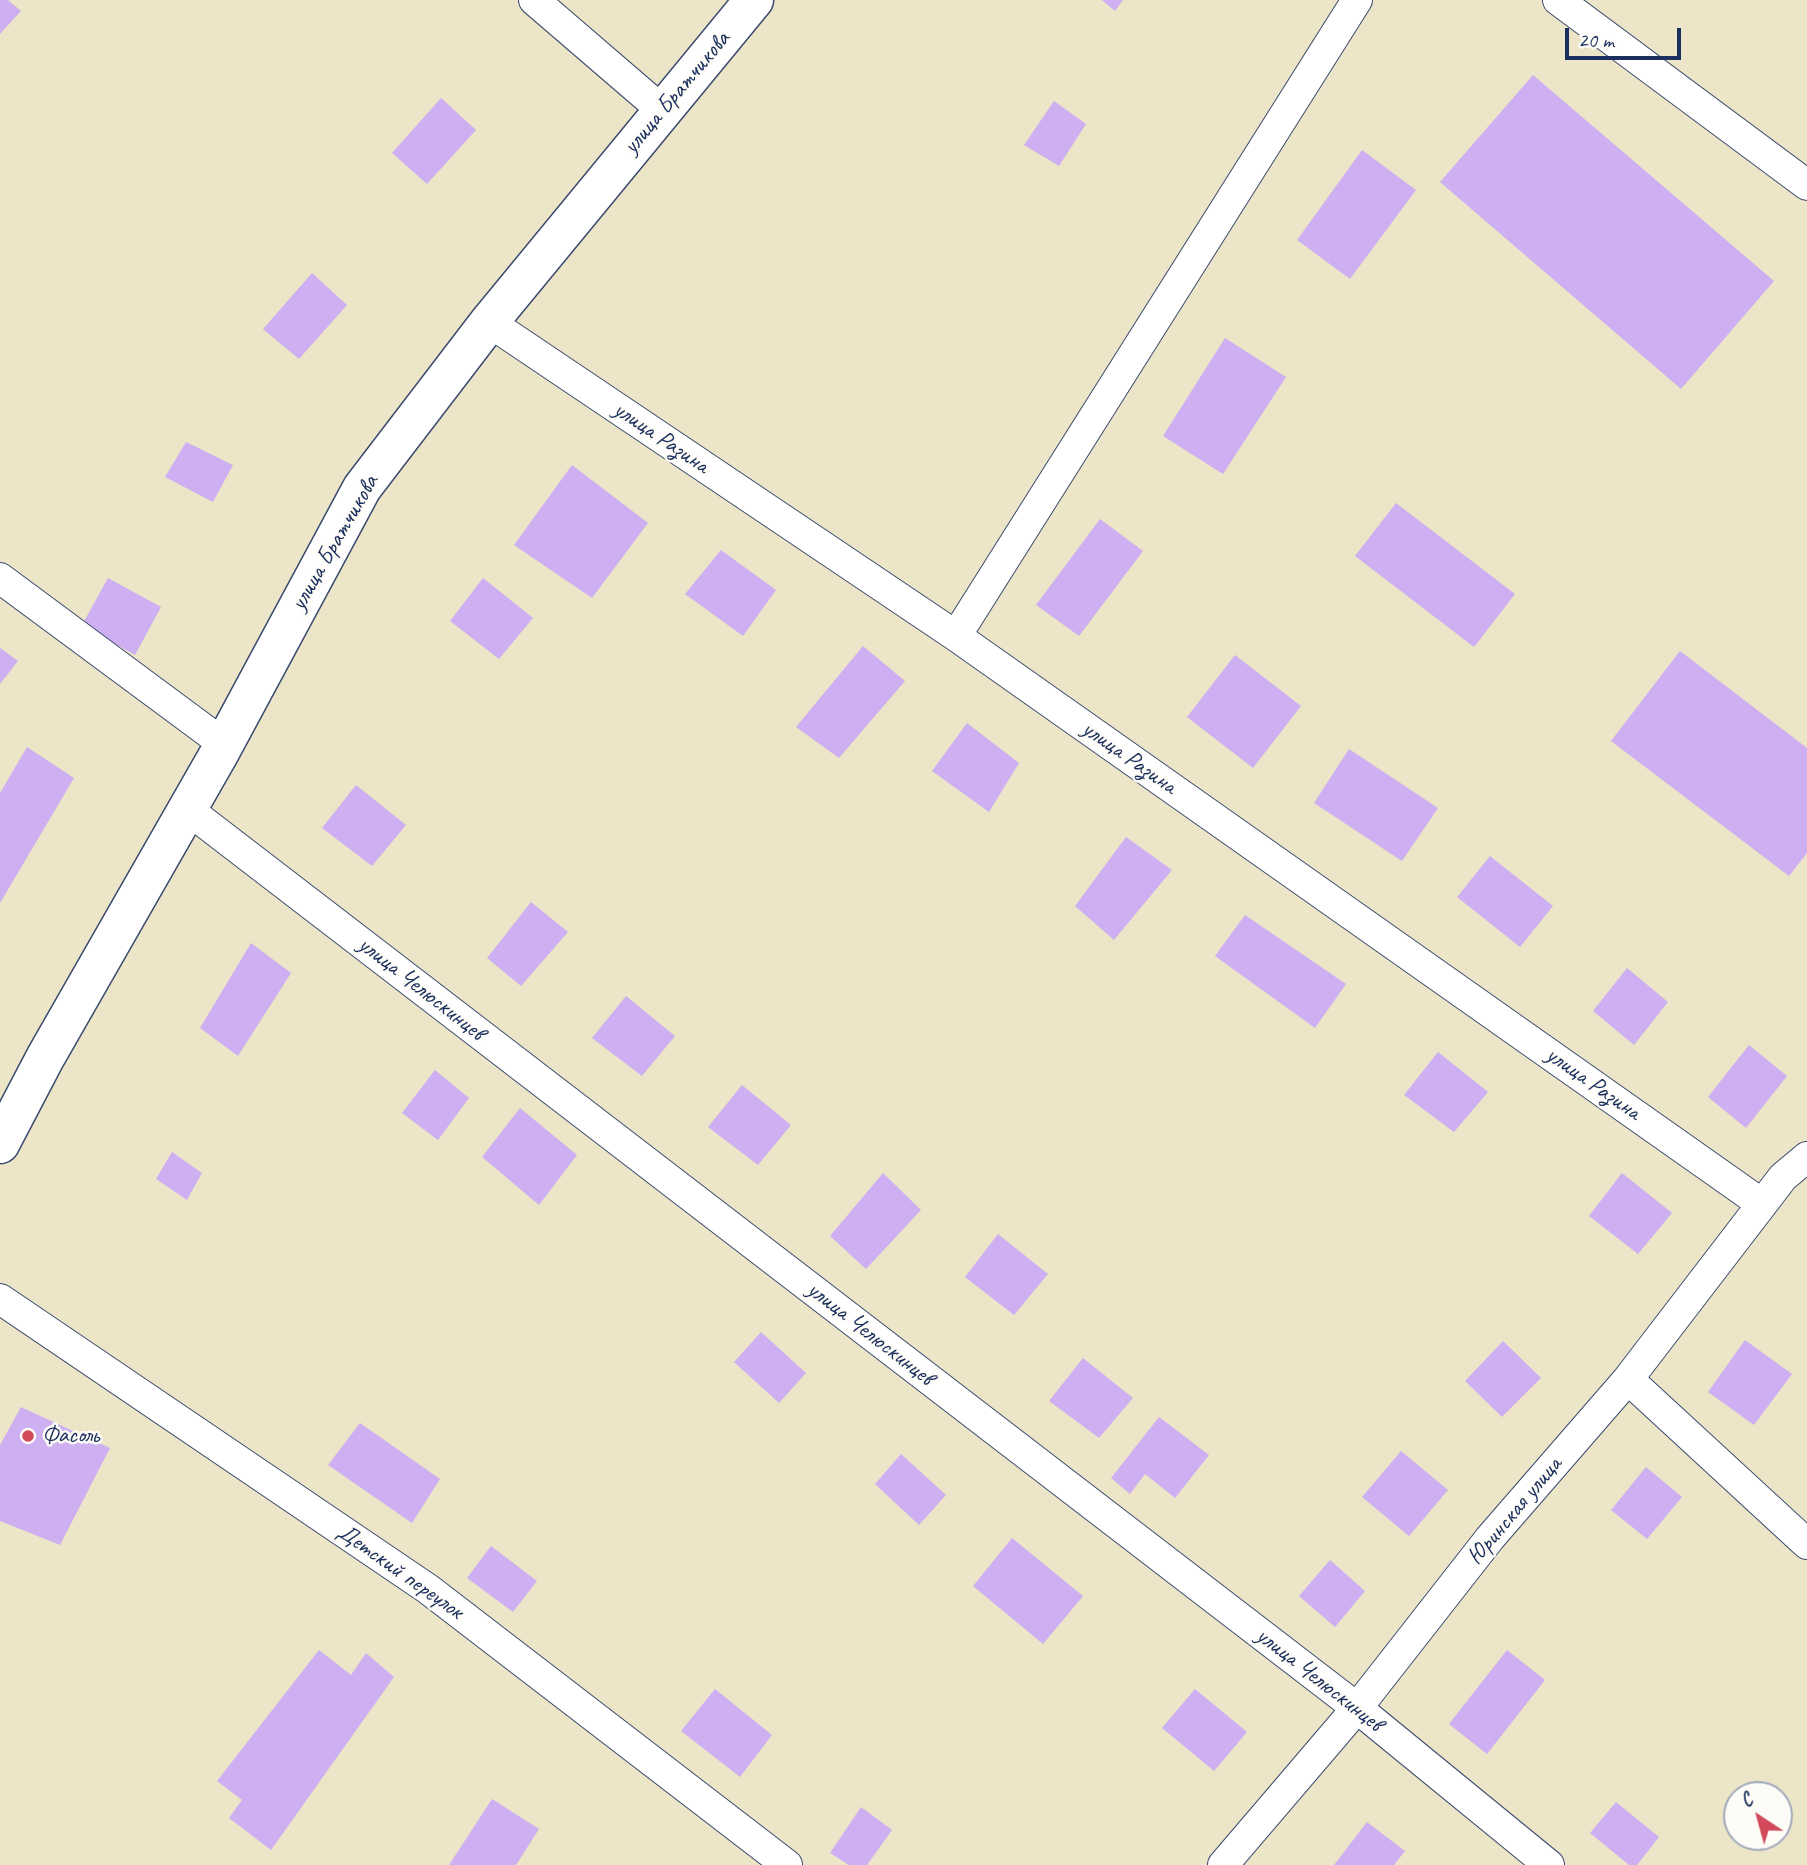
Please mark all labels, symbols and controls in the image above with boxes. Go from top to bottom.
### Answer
scale bar [1569,14,1685,58]
street label: улица Братчикова [617,26,737,160]
text: 20 m [1578,27,1614,53]
street label: улица Разина [608,396,714,480]
street label: улица Братчикова [285,470,385,616]
street label: улица Разина [1076,715,1182,801]
street label: улица Челюскинцев [352,931,490,1047]
street label: улица Разина [1540,1041,1646,1127]
street label: улица Челюскинцев [801,1276,939,1392]
place label: Фасоль [42,1422,99,1450]
marker: Фасоль [20,1428,36,1444]
street label: Юринская улица [1461,1451,1569,1571]
street label: Детский переулок [331,1518,469,1626]
street label: улица Челюскинцев [1250,1622,1388,1738]
north arrow [1723,1781,1793,1851]
text: С [1736,1788,1758,1813]

